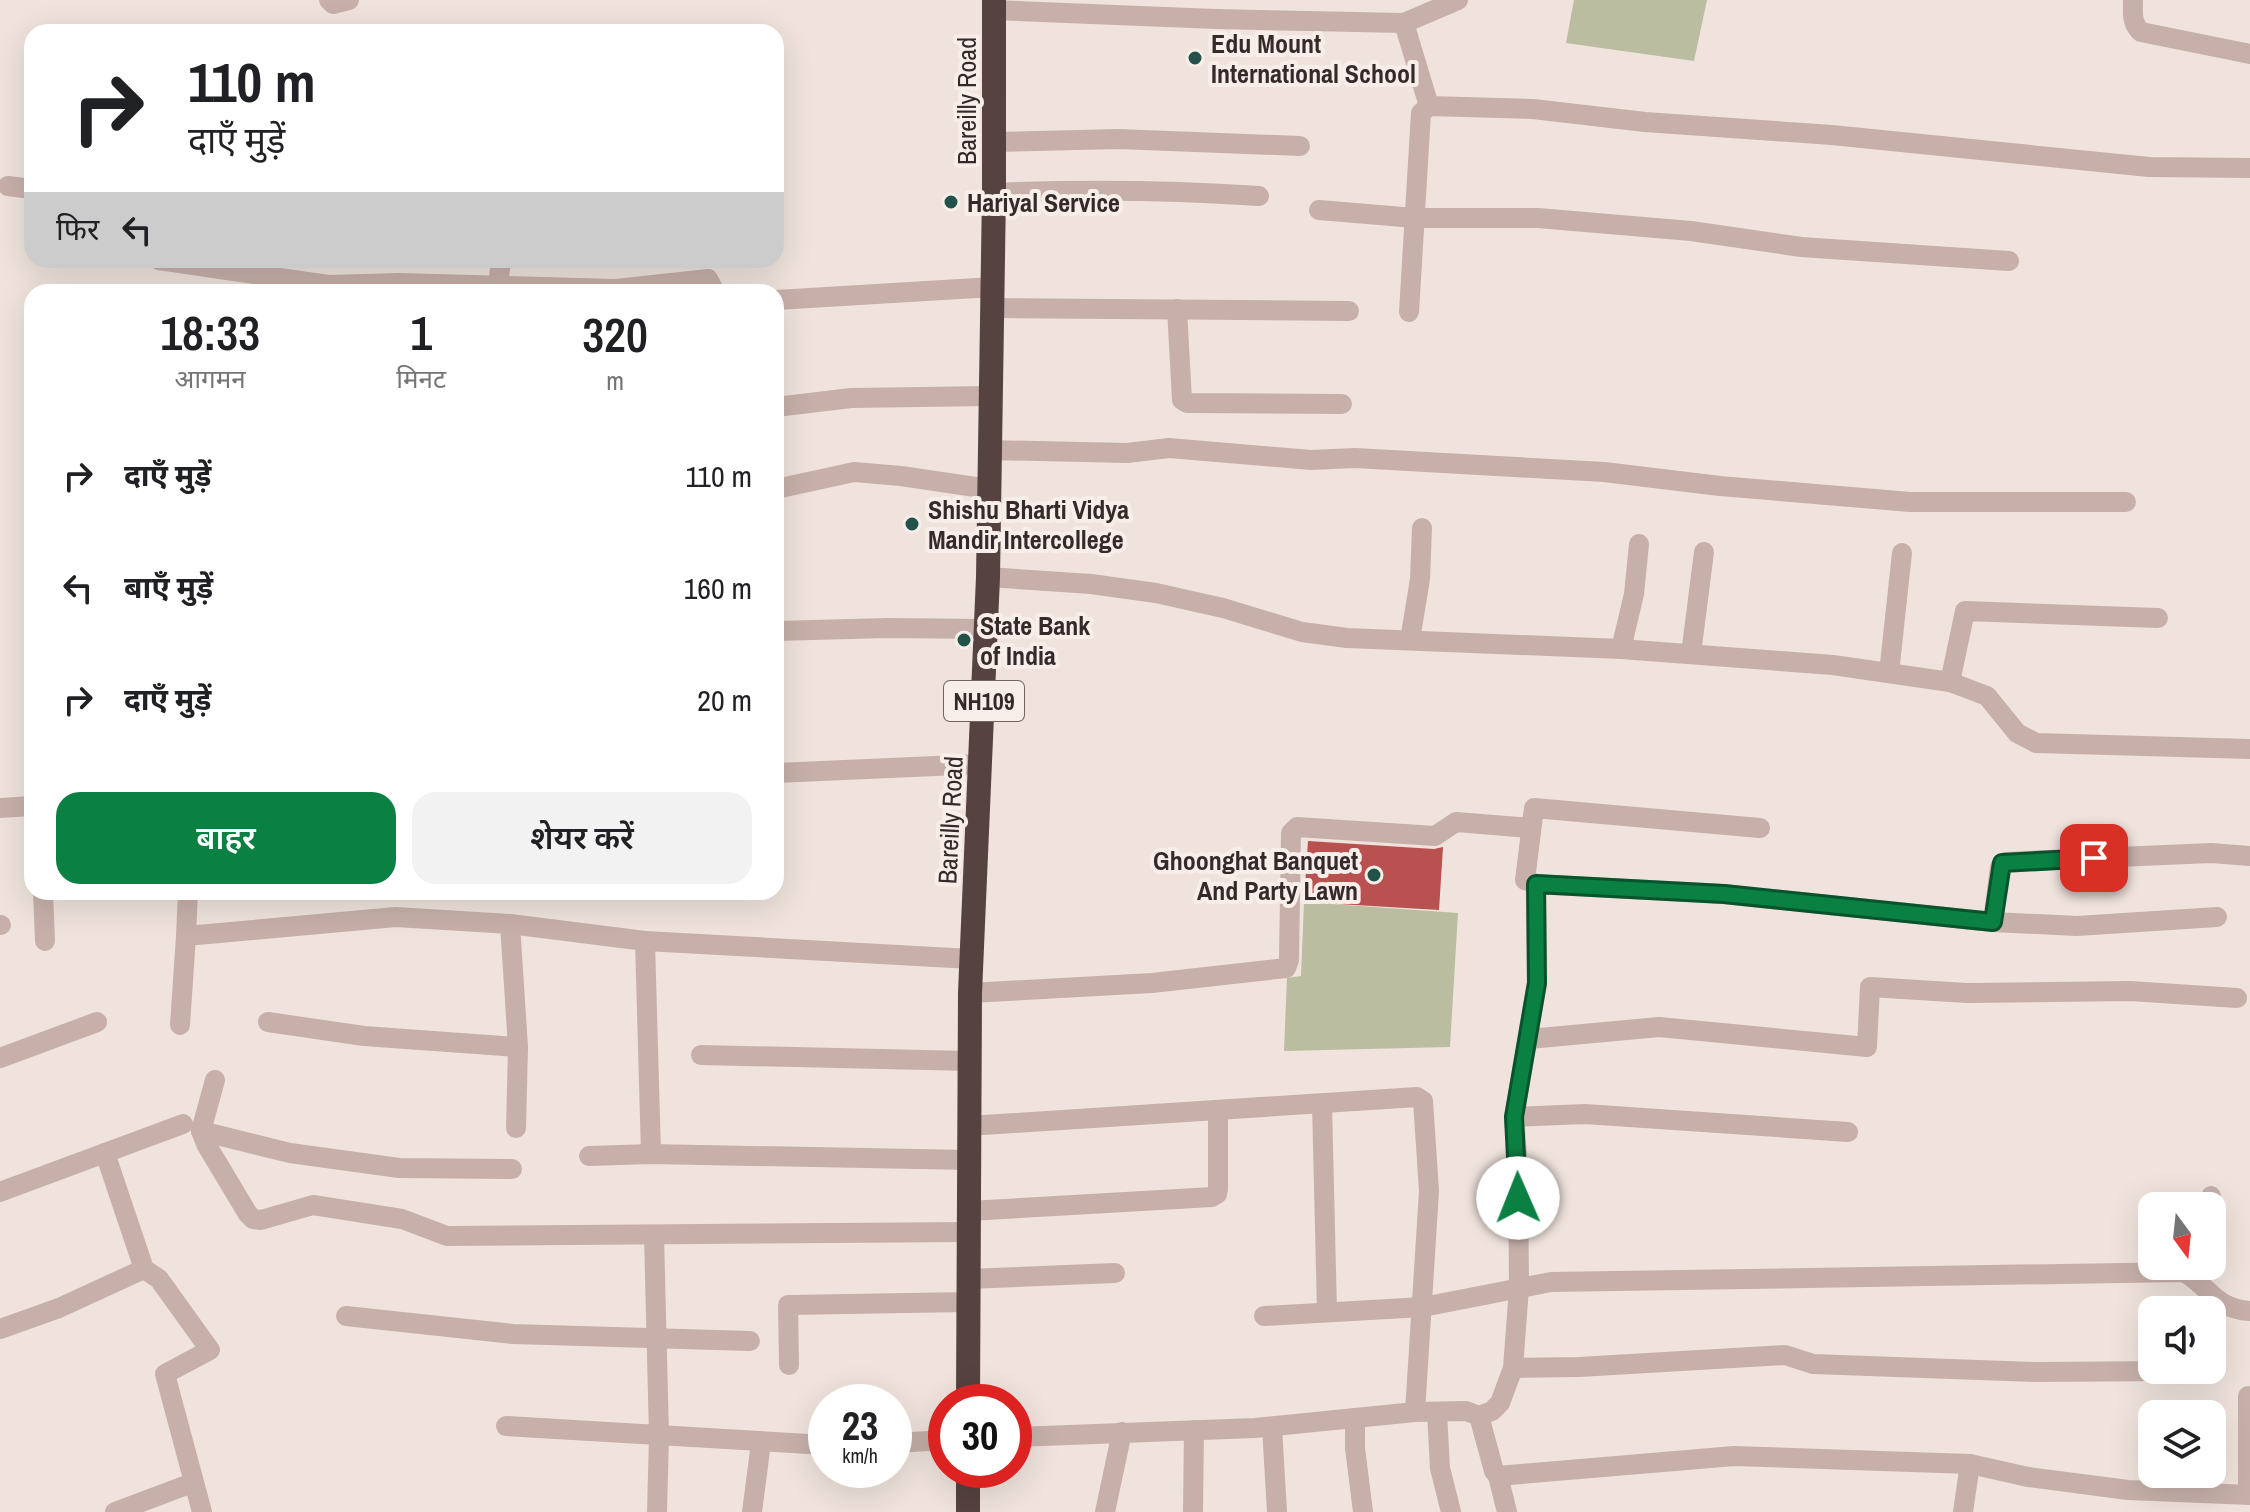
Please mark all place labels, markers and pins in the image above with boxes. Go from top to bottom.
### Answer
place label: Edu Mount International School [1211,26,1416,91]
marker: Edu Mount International School [1186,49,1204,67]
place label: Hariyal Service [967,185,1120,220]
marker: Hariyal Service [942,193,960,211]
place label: Shishu Bharti Vidya Mandir Intercollege [928,492,1129,557]
marker: Shishu Bharti Vidya Mandir Intercollege [903,515,921,533]
place label: State Bank of India [980,608,1090,673]
marker: State Bank of India [955,631,973,649]
pin [2060,824,2128,892]
place label: Ghoonghat Banquet And Party Lawn [1153,843,1358,908]
marker: Ghoonghat Banquet And Party Lawn [1365,866,1383,884]

